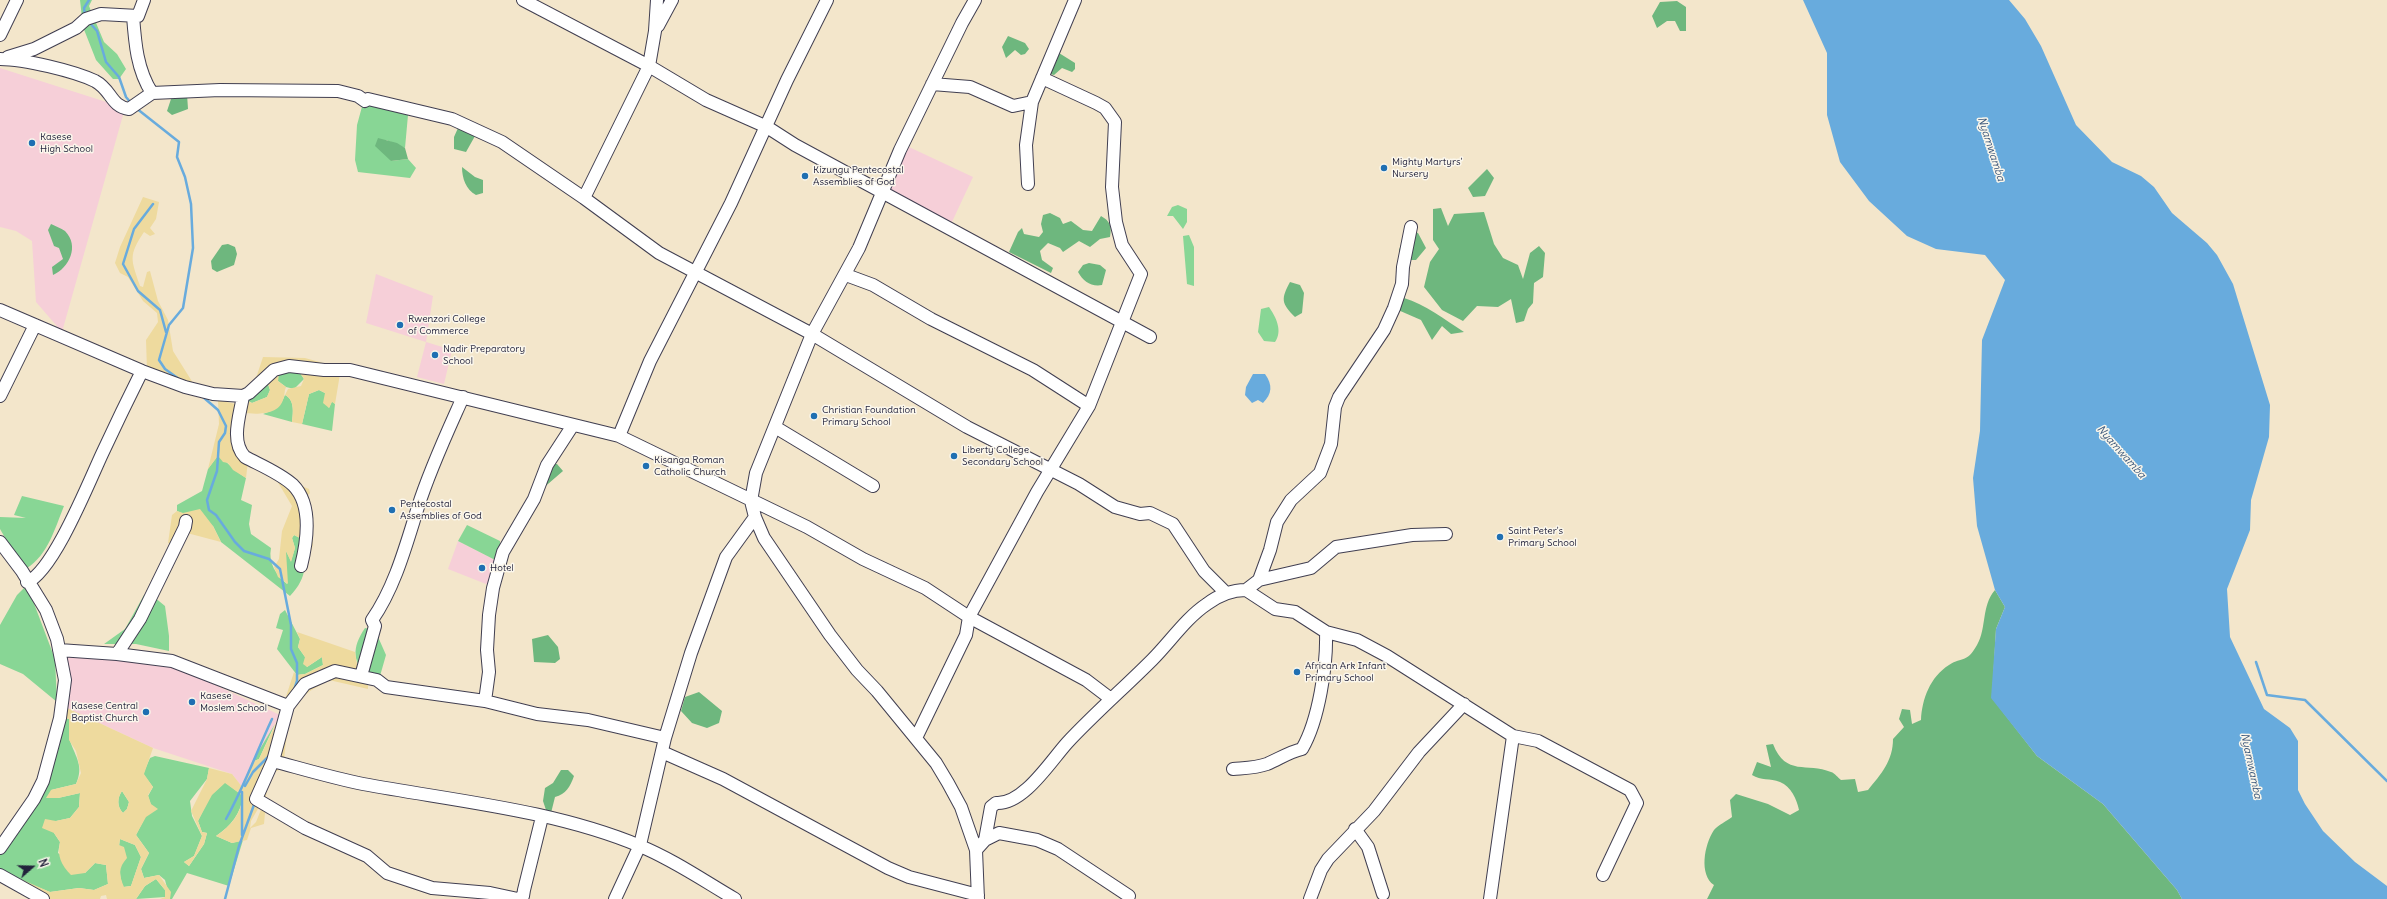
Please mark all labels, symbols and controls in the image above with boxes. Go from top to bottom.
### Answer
water label: Nyamwamba [1974,115,2008,183]
place label: Kasese High School [40,131,93,154]
marker: Kasese High School [27,138,37,148]
place label: Mighty Martyrs' Nursery [1392,156,1462,180]
marker: Mighty Martyrs' Nursery [1379,163,1389,173]
place label: Kizungu Pentecostal Assemblies of God [813,164,903,188]
marker: Kizungu Pentecostal Assemblies of God [800,171,810,181]
place label: Rwenzori College of Commerce [408,313,485,336]
marker: Rwenzori College of Commerce [395,320,405,330]
place label: Nadir Preparatory School [443,343,525,366]
marker: Nadir Preparatory School [430,350,440,360]
place label: Christian Foundation Primary School [822,404,916,428]
marker: Christian Foundation Primary School [809,411,819,421]
water label: Nyamwamba [2094,423,2148,481]
place label: Liberty College Secondary School [962,444,1043,468]
marker: Liberty College Secondary School [949,451,959,461]
place label: Kisanga Roman Catholic Church [654,454,726,478]
marker: Kisanga Roman Catholic Church [641,461,651,471]
place label: Pentecostal Assemblies of God [400,498,482,522]
marker: Pentecostal Assemblies of God [387,505,397,515]
place label: Saint Peter's Primary School [1508,525,1577,548]
marker: Saint Peter's Primary School [1495,532,1505,542]
place label: Hotel [490,562,514,574]
marker: Hotel [477,563,487,573]
place label: African Ark Infant Primary School [1305,660,1386,684]
marker: African Ark Infant Primary School [1292,667,1302,677]
place label: Kasese Moslem School [200,690,267,714]
marker: Kasese Moslem School [187,697,197,707]
place label: Kasese Central Baptist Church [71,700,138,724]
marker: Kasese Central Baptist Church [141,707,151,717]
water label: Nyamwamba [2238,732,2264,800]
north arrow [12,847,52,887]
text: N [35,857,51,869]

